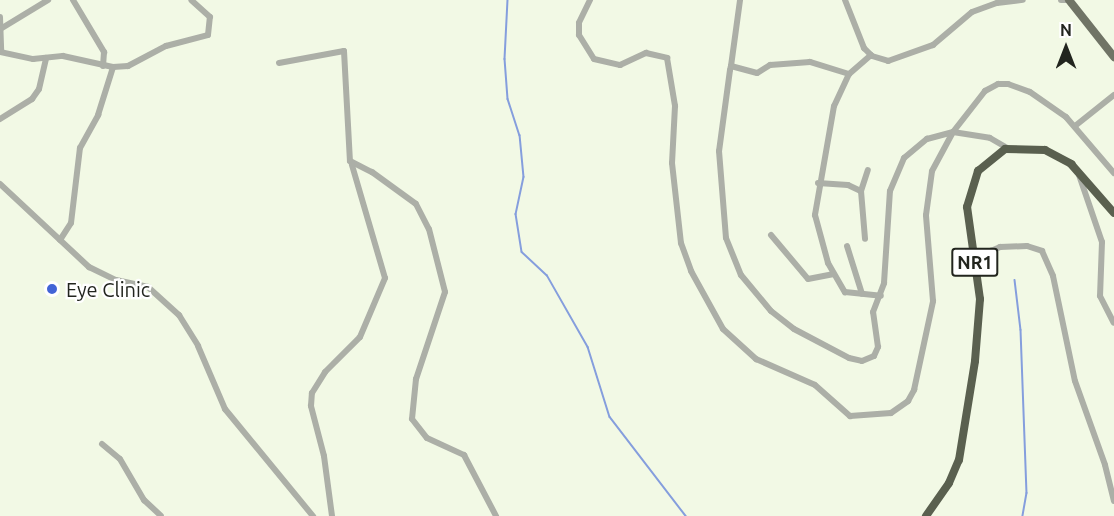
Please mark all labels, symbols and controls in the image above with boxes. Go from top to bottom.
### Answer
north arrow [1036,18,1096,78]
text: N [1060,21,1072,39]
road number: NR1 [951,247,999,277]
place label: Eye Clinic [66,277,150,301]
marker: Eye Clinic [43,280,61,298]

